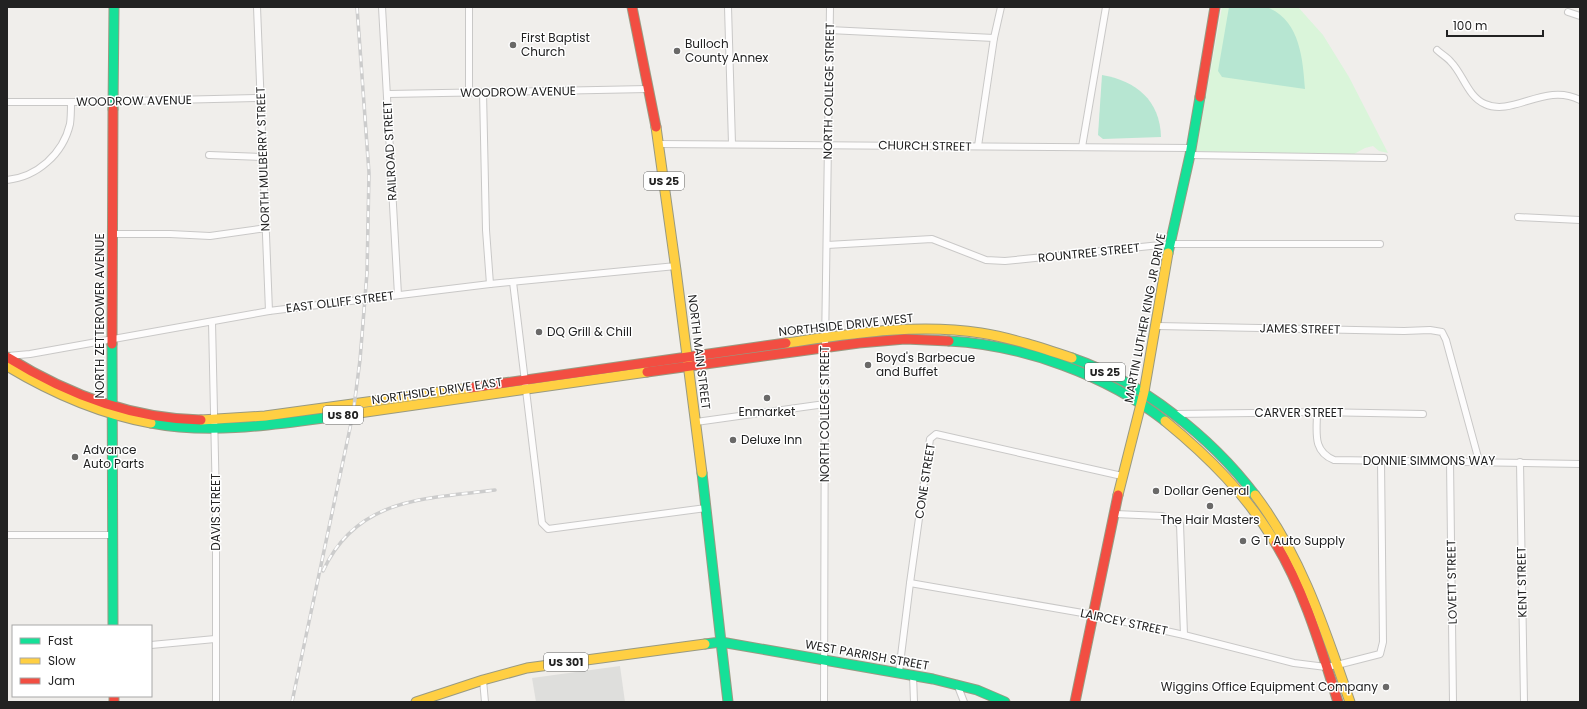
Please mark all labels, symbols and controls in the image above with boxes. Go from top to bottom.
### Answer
scale bar [1447,12,1543,38]
text: 100 m [1453,17,1487,34]
street label: NORTH COLLEGE STREET [819,22,838,159]
place label: First Baptist Church [521,29,590,60]
place label: Bulloch County Annex [685,35,769,66]
marker: First Baptist Church [508,40,518,50]
marker: Bulloch County Annex [672,46,682,56]
street label: WOODROW AVENUE [460,82,576,101]
street label: NORTH MULBERRY STREET [251,86,274,232]
street label: WOODROW AVENUE [76,91,192,110]
street label: RAILROAD STREET [378,100,401,201]
street label: CHURCH STREET [878,136,972,155]
road number: US 25 [644,172,684,190]
street label: MARTIN LUTHER KING JR DRIVE [1120,232,1169,404]
street label: NORTH ZETTEROWER AVENUE [91,233,108,399]
street label: ROUNTREE STREET [1037,239,1141,266]
street label: EAST OLLIFF STREET [285,286,395,317]
street label: NORTH MAIN STREET [684,293,715,411]
street label: NORTHSIDE DRIVE WEST [778,309,915,340]
street label: JAMES STREET [1259,319,1341,338]
place label: DQ Grill & Chill [547,323,632,340]
marker: DQ Grill & Chill [534,327,544,337]
street label: NORTH COLLEGE STREET [816,345,833,482]
place label: Boyd's Barbecue and Buffet [876,349,975,380]
marker: Boyd's Barbecue and Buffet [863,360,873,370]
road number: US 25 [1085,363,1125,381]
street label: NORTHSIDE DRIVE EAST [370,373,504,408]
marker: Enmarket [762,393,772,403]
place label: Enmarket [739,403,795,420]
street label: CARVER STREET [1254,404,1344,421]
road number: US 80 [323,406,363,424]
place label: Deluxe Inn [741,431,802,448]
marker: Deluxe Inn [728,435,738,445]
place label: Advance Auto Parts [83,441,144,472]
street label: CONE STREET [910,442,939,520]
marker: Advance Auto Parts [70,452,80,462]
street label: DONNIE SIMMONS WAY [1363,452,1495,469]
street label: DAVIS STREET [207,473,224,551]
place label: Dollar General [1164,482,1249,499]
marker: Dollar General [1151,486,1161,496]
marker: The Hair Masters [1205,501,1215,511]
place label: The Hair Masters [1160,511,1260,528]
place label: G T Auto Supply [1251,532,1345,549]
marker: G T Auto Supply [1238,536,1248,546]
street label: LOVETT STREET [1442,539,1461,625]
street label: KENT STREET [1512,546,1531,618]
street label: LAIRCEY STREET [1079,604,1170,639]
legend [12,625,152,697]
text: Fast [48,632,73,649]
street label: WEST PARRISH STREET [804,635,931,674]
text: Slow [48,652,76,669]
road number: US 301 [544,653,588,671]
text: Jam [48,672,75,689]
place label: Wiggins Office Equipment Company [1161,678,1378,695]
marker: Wiggins Office Equipment Company [1381,682,1391,692]

